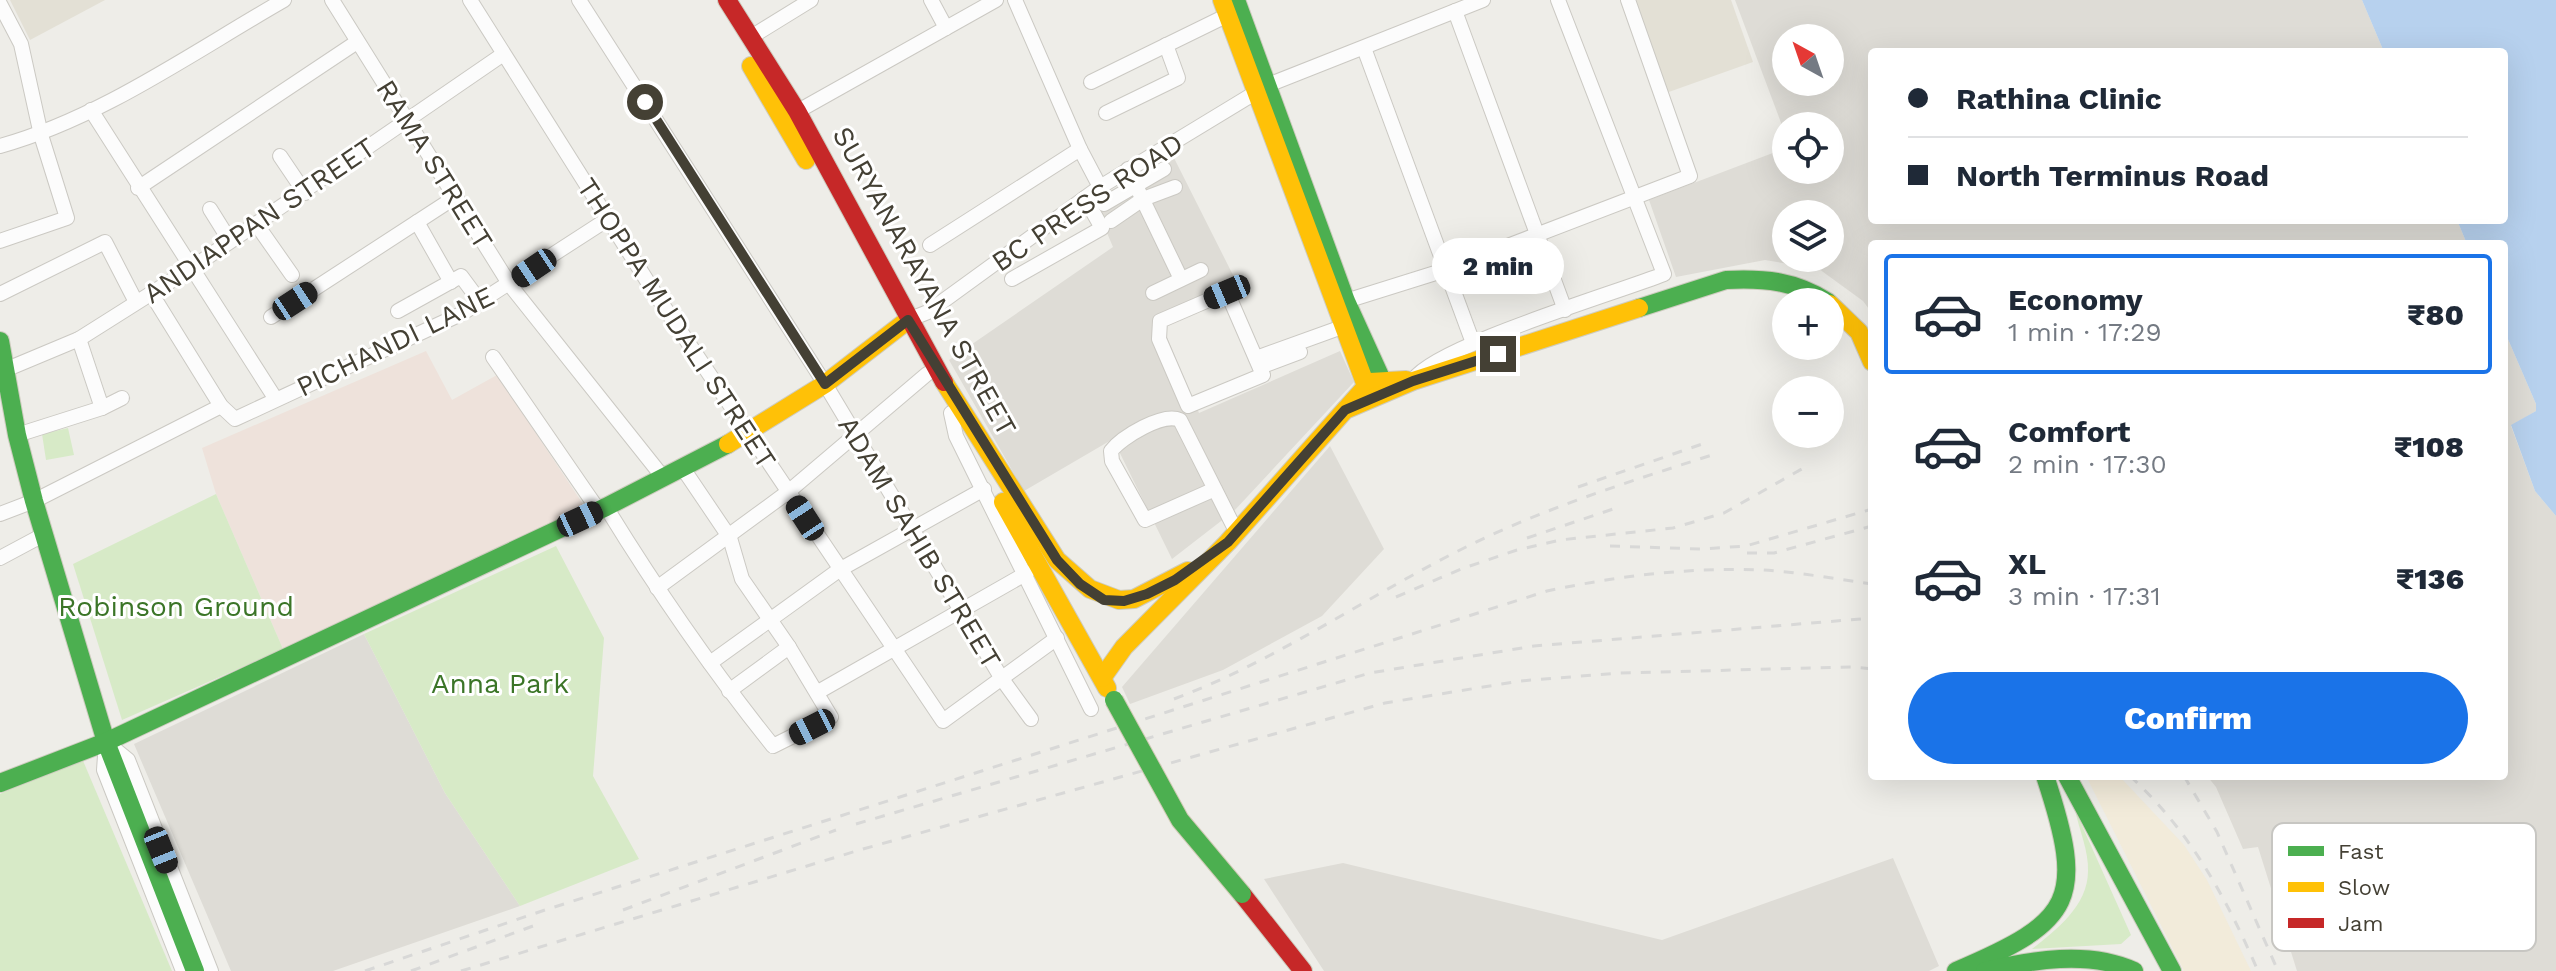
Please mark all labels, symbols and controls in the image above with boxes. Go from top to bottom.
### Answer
north arrow [1772,24,1844,96]
map controls [1772,24,1844,448]
street label: RAMA STREET [369,74,500,255]
text: Rathina Clinic [1956,81,2162,116]
route start [627,84,663,120]
button: locate [1772,112,1844,184]
street label: SURYANARAYANA STREET [826,121,1023,442]
street label: BC PRESS ROAD [985,126,1189,279]
street label: ANDIAPPAN STREET [137,130,382,310]
text: North Terminus Road [1956,158,2269,193]
street label: THOPPA MUDALI STREET [570,172,783,475]
button: layers [1772,200,1844,272]
callout: 2 min [1432,238,1564,294]
car [507,245,561,291]
text: 2 min [1463,251,1533,281]
car [1200,272,1254,312]
car [268,278,322,324]
icon: car [1912,278,1984,350]
street label: PICHANDI LANE [291,279,499,404]
text: Economy [2008,282,2143,317]
button: + [1772,288,1844,360]
text: ₹80 [2407,297,2464,332]
text: 1 min · 17:29 [2008,317,2162,347]
route end [1480,336,1516,372]
button: − [1772,376,1844,448]
street label: ADAM SAHIB STREET [831,410,1008,674]
icon: car [1912,410,1984,482]
text: Comfort [2008,414,2130,449]
text: ₹108 [2394,429,2464,464]
text: 2 min · 17:30 [2008,449,2167,479]
car [782,491,828,545]
car [553,498,607,540]
icon: car [1912,542,1984,614]
text: XL [2008,546,2046,581]
text: ₹136 [2396,561,2464,596]
text: 3 min · 17:31 [2008,581,2161,611]
park label: Robinson Ground [58,590,294,623]
park label: Anna Park [431,667,569,700]
button: Confirm [1908,672,2468,764]
car [785,705,839,749]
car [141,823,181,877]
legend [2272,823,2536,951]
text: Fast [2338,839,2384,864]
text: Slow [2338,875,2390,900]
text: Jam [2338,911,2383,936]

